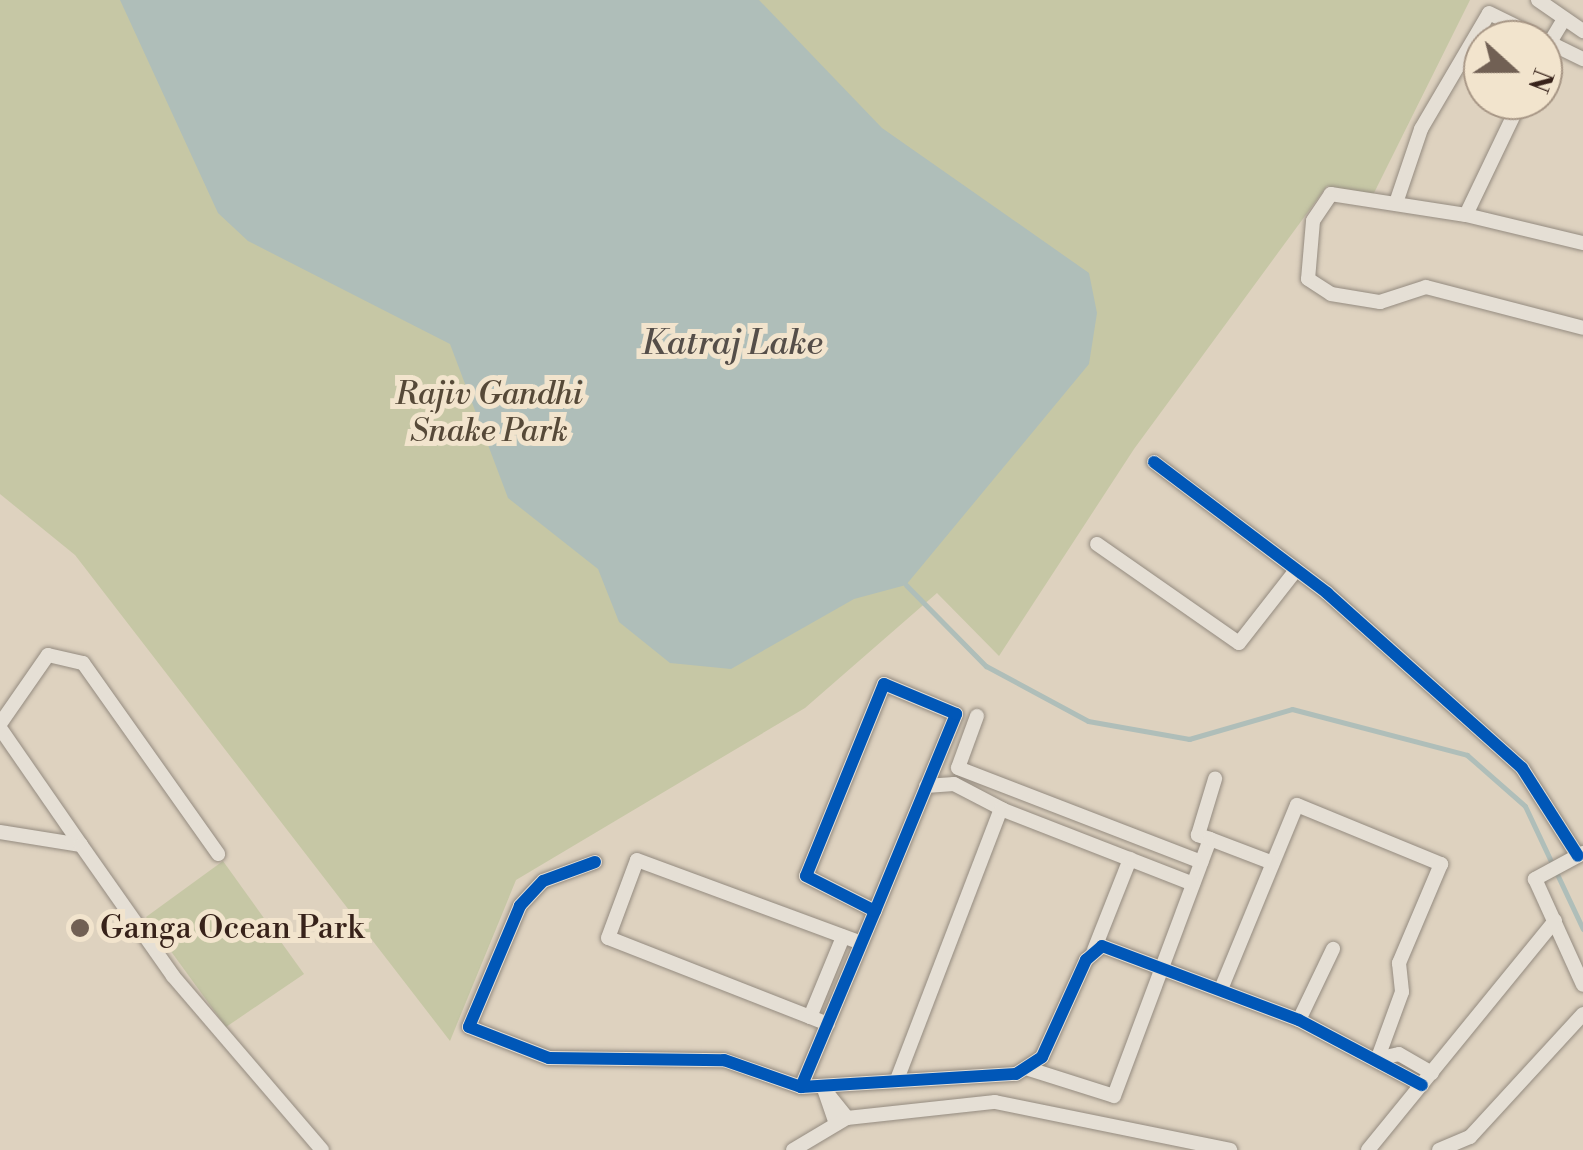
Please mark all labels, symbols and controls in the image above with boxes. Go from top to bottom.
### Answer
north arrow [1463,20,1563,120]
text: N [1519,64,1560,97]
water label: Katraj Lake [641,323,823,365]
park label: Rajiv Gandhi Snake Park [395,376,583,451]
place label: Ganga Ocean Park [100,909,364,947]
marker: Ganga Ocean Park [69,917,91,939]

